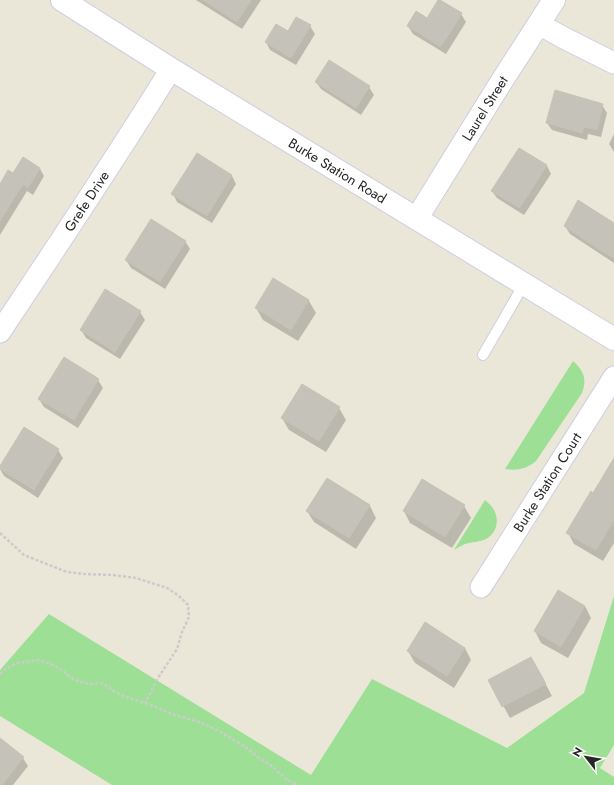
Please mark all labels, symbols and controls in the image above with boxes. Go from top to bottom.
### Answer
street label: Laurel Street [457,71,513,145]
street label: Burke Station Road [285,133,390,208]
street label: Grefe Drive [59,167,114,236]
street label: Burke Station Court [508,428,587,536]
north arrow [566,737,606,777]
text: N [568,744,587,760]

